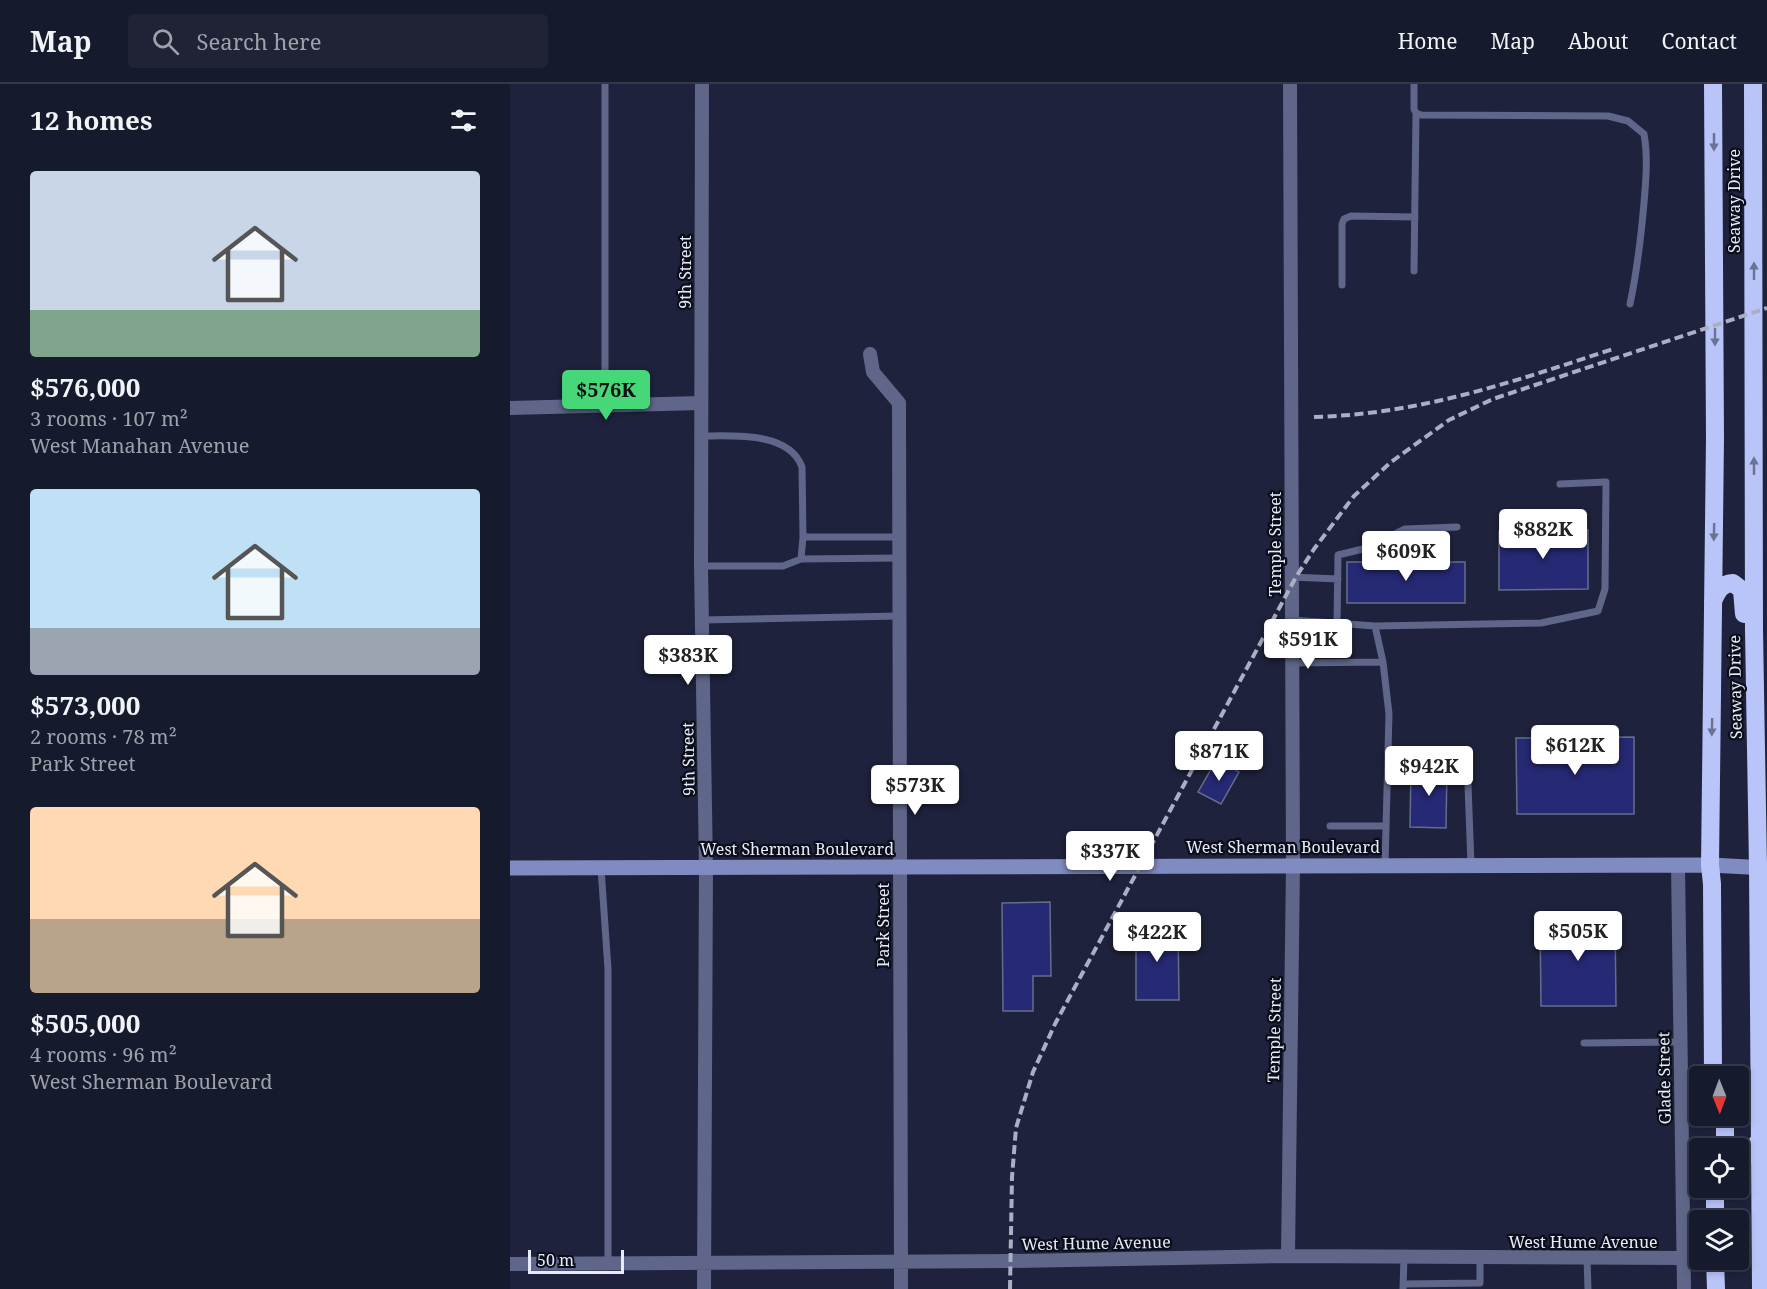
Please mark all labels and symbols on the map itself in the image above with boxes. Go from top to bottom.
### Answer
one-way arrow [1709,133,1719,152]
street label: Seaway Drive [1723,149,1745,253]
street label: 9th Street [674,235,696,309]
one-way arrow [1749,262,1759,281]
one-way arrow [1710,328,1720,347]
pin: $576K [564,370,648,421]
one-way arrow [1749,457,1759,476]
street label: Temple Street [1264,491,1286,596]
pin: $882K [1501,509,1585,560]
one-way arrow [1709,523,1719,542]
pin: $609K [1364,531,1448,582]
pin: $591K [1266,619,1350,670]
pin: $383K [646,635,730,686]
street label: Seaway Drive [1723,635,1747,739]
one-way arrow [1707,718,1717,737]
street label: 9th Street [676,722,700,796]
pin: $612K [1533,725,1617,776]
pin: $871K [1177,731,1261,782]
pin: $942K [1387,746,1471,797]
pin: $573K [873,765,957,816]
pin: $337K [1068,831,1152,882]
street label: West Sherman Boulevard [1186,836,1380,858]
street label: West Sherman Boulevard [700,838,894,860]
street label: Park Street [872,882,894,967]
pin: $505K [1536,911,1620,962]
pin: $422K [1115,912,1199,963]
street label: Temple Street [1262,977,1286,1083]
street label: Glade Street [1652,1031,1676,1124]
north arrow [1689,1066,1749,1126]
street label: West Hume Avenue [1021,1231,1171,1255]
street label: West Hume Avenue [1508,1231,1658,1253]
scale bar [528,1247,624,1274]

